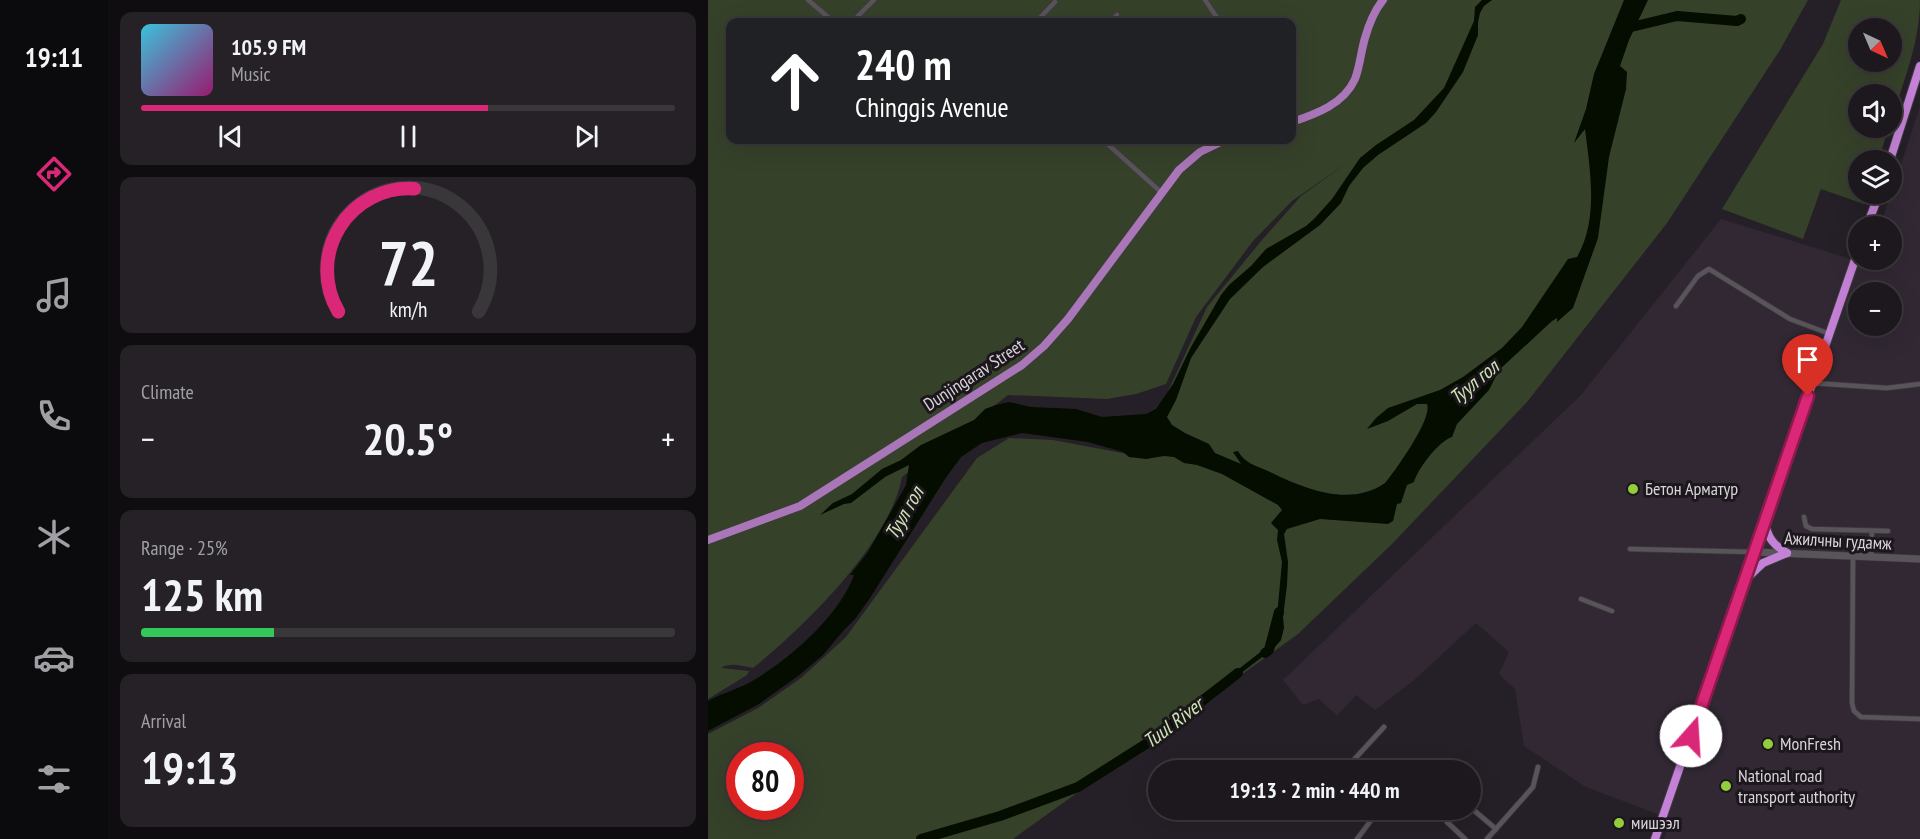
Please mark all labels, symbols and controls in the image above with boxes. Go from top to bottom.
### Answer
north arrow [1848,18,1902,72]
map controls [1848,18,1902,336]
text: 105.9 FM [231,33,306,61]
text: 240 m [855,37,952,92]
text: 19:11 [25,40,83,74]
icon: ahead [756,42,834,120]
text: Music [231,61,271,87]
button: sound [1848,84,1902,138]
text: Chinggis Avenue [855,90,1009,124]
icon: previous [214,120,247,153]
icon: pause [392,120,425,153]
icon: next [570,120,603,153]
button: layers [1848,150,1902,204]
icon: directions [33,153,75,195]
button: + [1848,216,1902,270]
text: 72 [378,222,438,303]
icon: music [33,274,75,316]
button: − [1848,282,1902,336]
text: km/h [389,295,427,323]
street label: Dunjingarav Street [919,333,1028,416]
pin [1782,334,1833,396]
icon: arrive [1791,343,1824,376]
water label: Туул гол [1444,353,1505,410]
text: Climate [141,379,194,405]
icon: phone [33,395,75,437]
text: 20.5° [363,409,453,467]
text: − [141,417,155,460]
text: + [661,417,675,460]
place label: Бетон Арматур [1645,477,1738,500]
water label: Туул гол [879,480,930,544]
marker: Бетон Арматур [1626,482,1640,496]
icon: climate [33,516,75,558]
street label: Ажилчны гудамж [1784,526,1893,555]
text: Range · 25% [141,535,228,561]
text: 125 km [141,565,263,623]
icon: car [33,637,75,679]
water label: Tuul River [1138,690,1210,754]
position arrow [1659,704,1723,768]
text: Arrival [141,708,186,734]
place label: MonFresh [1780,732,1841,755]
marker: MonFresh [1761,737,1775,751]
text: 19:13 [141,738,238,796]
speed limit sign: 80 [726,742,804,820]
icon: filters [33,758,75,800]
place label: National road transport authority [1738,764,1855,808]
text: 19:13 · 2 min · 440 m [1229,776,1400,804]
marker: National road transport authority [1719,779,1733,793]
place label: мишээл [1631,811,1680,834]
marker: мишээл [1612,816,1626,830]

